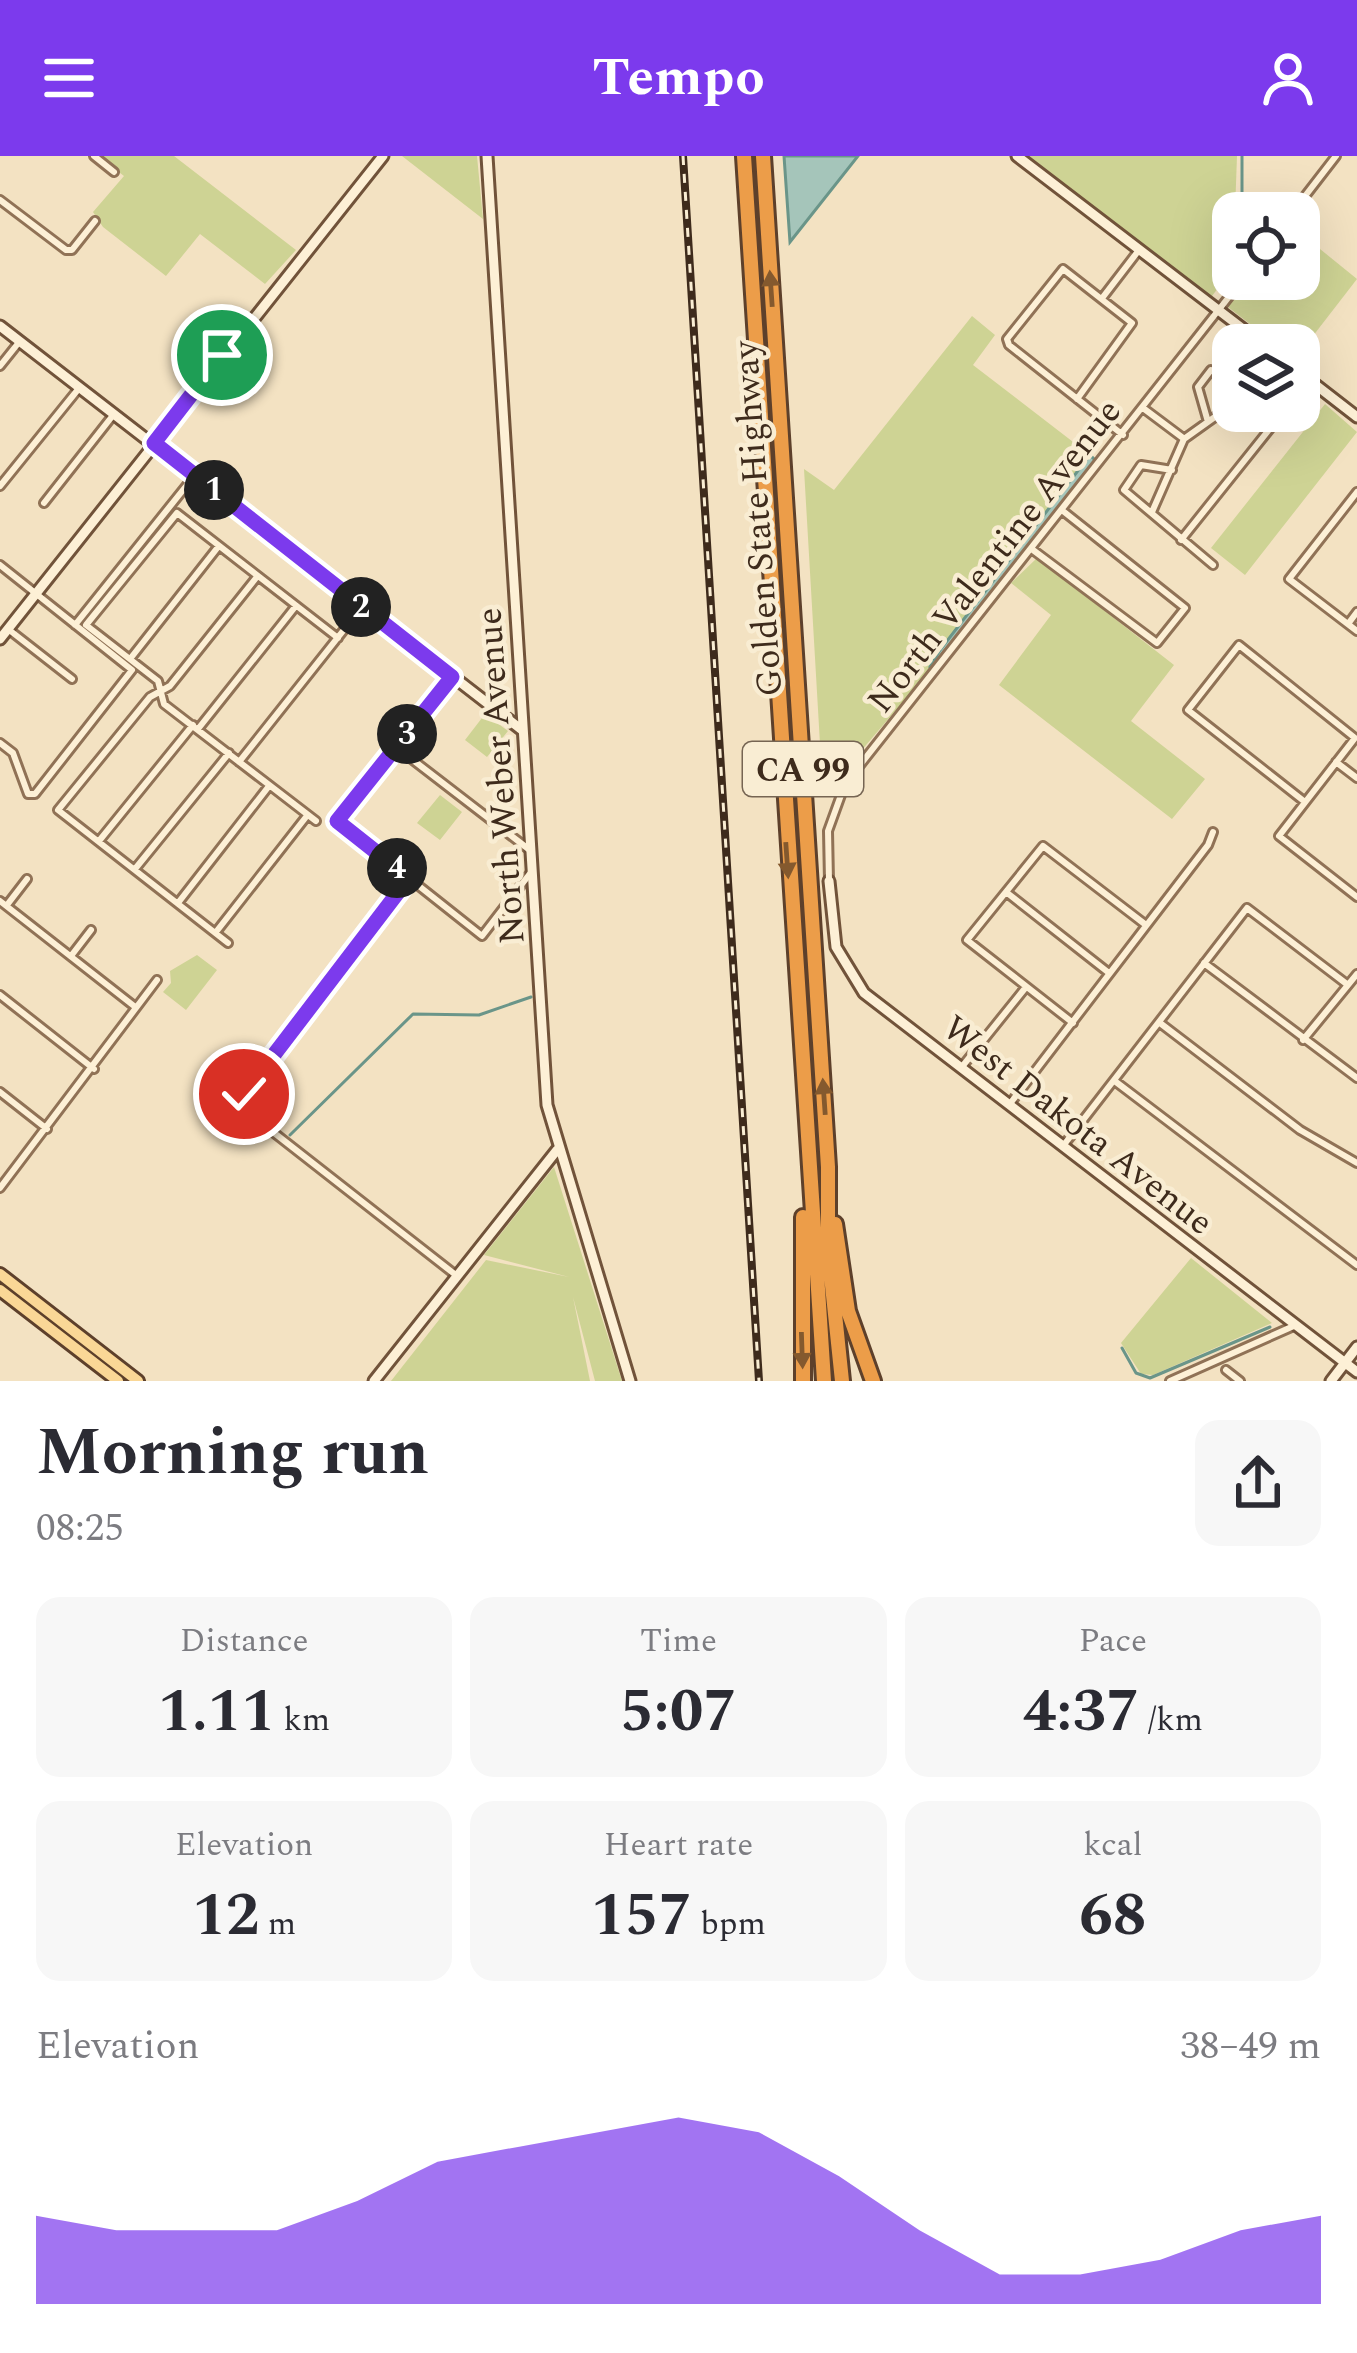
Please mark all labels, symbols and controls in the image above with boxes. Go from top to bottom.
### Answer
text: Tempo [592,37,765,119]
icon: menu [36,45,102,111]
icon: person [1255,45,1321,111]
map controls [1212,192,1320,432]
button: locate [1212,192,1320,300]
one-way arrow [762,270,781,307]
pin [171,304,273,406]
icon: arrive [189,322,255,388]
button: layers [1212,324,1320,432]
street label: Golden State Highway [719,337,798,698]
street label: North Valentine Avenue [854,387,1136,726]
pin: 1 [184,460,244,520]
text: 1 [205,465,223,515]
pin: 2 [331,577,391,637]
text: 2 [352,582,370,632]
street label: North Weber Avenue [462,606,541,946]
pin: 3 [377,704,437,764]
text: 3 [398,709,416,759]
road number: CA 99 [743,742,863,796]
pin: 4 [367,838,427,898]
one-way arrow [777,842,796,879]
text: 4 [388,843,406,893]
street label: West Dakota Avenue [930,1002,1225,1250]
pin [193,1043,295,1145]
icon: check [211,1061,277,1127]
one-way arrow [814,1078,833,1115]
one-way arrow [793,1332,812,1370]
text: Morning run [36,1403,429,1504]
button: share [1195,1420,1321,1546]
text: 08:25 [36,1499,124,1558]
text: Distance [180,1616,308,1666]
text: Time [640,1616,717,1666]
text: Pace [1079,1616,1147,1666]
text: 1.11 [158,1666,275,1758]
text: 5:07 [620,1666,737,1758]
text: 4:37 [1023,1666,1140,1758]
text: km [275,1695,330,1745]
text: /km [1140,1695,1203,1745]
text: Elevation [175,1820,313,1870]
text: Heart rate [604,1820,753,1870]
text: kcal [1083,1820,1142,1870]
text: 12 [192,1870,260,1962]
text: 157 [591,1870,692,1962]
text: 68 [1079,1870,1146,1962]
text: m [260,1899,296,1949]
text: bpm [692,1899,766,1949]
text: Elevation [36,2017,199,2076]
text: 38–49 m [1180,2017,1321,2076]

